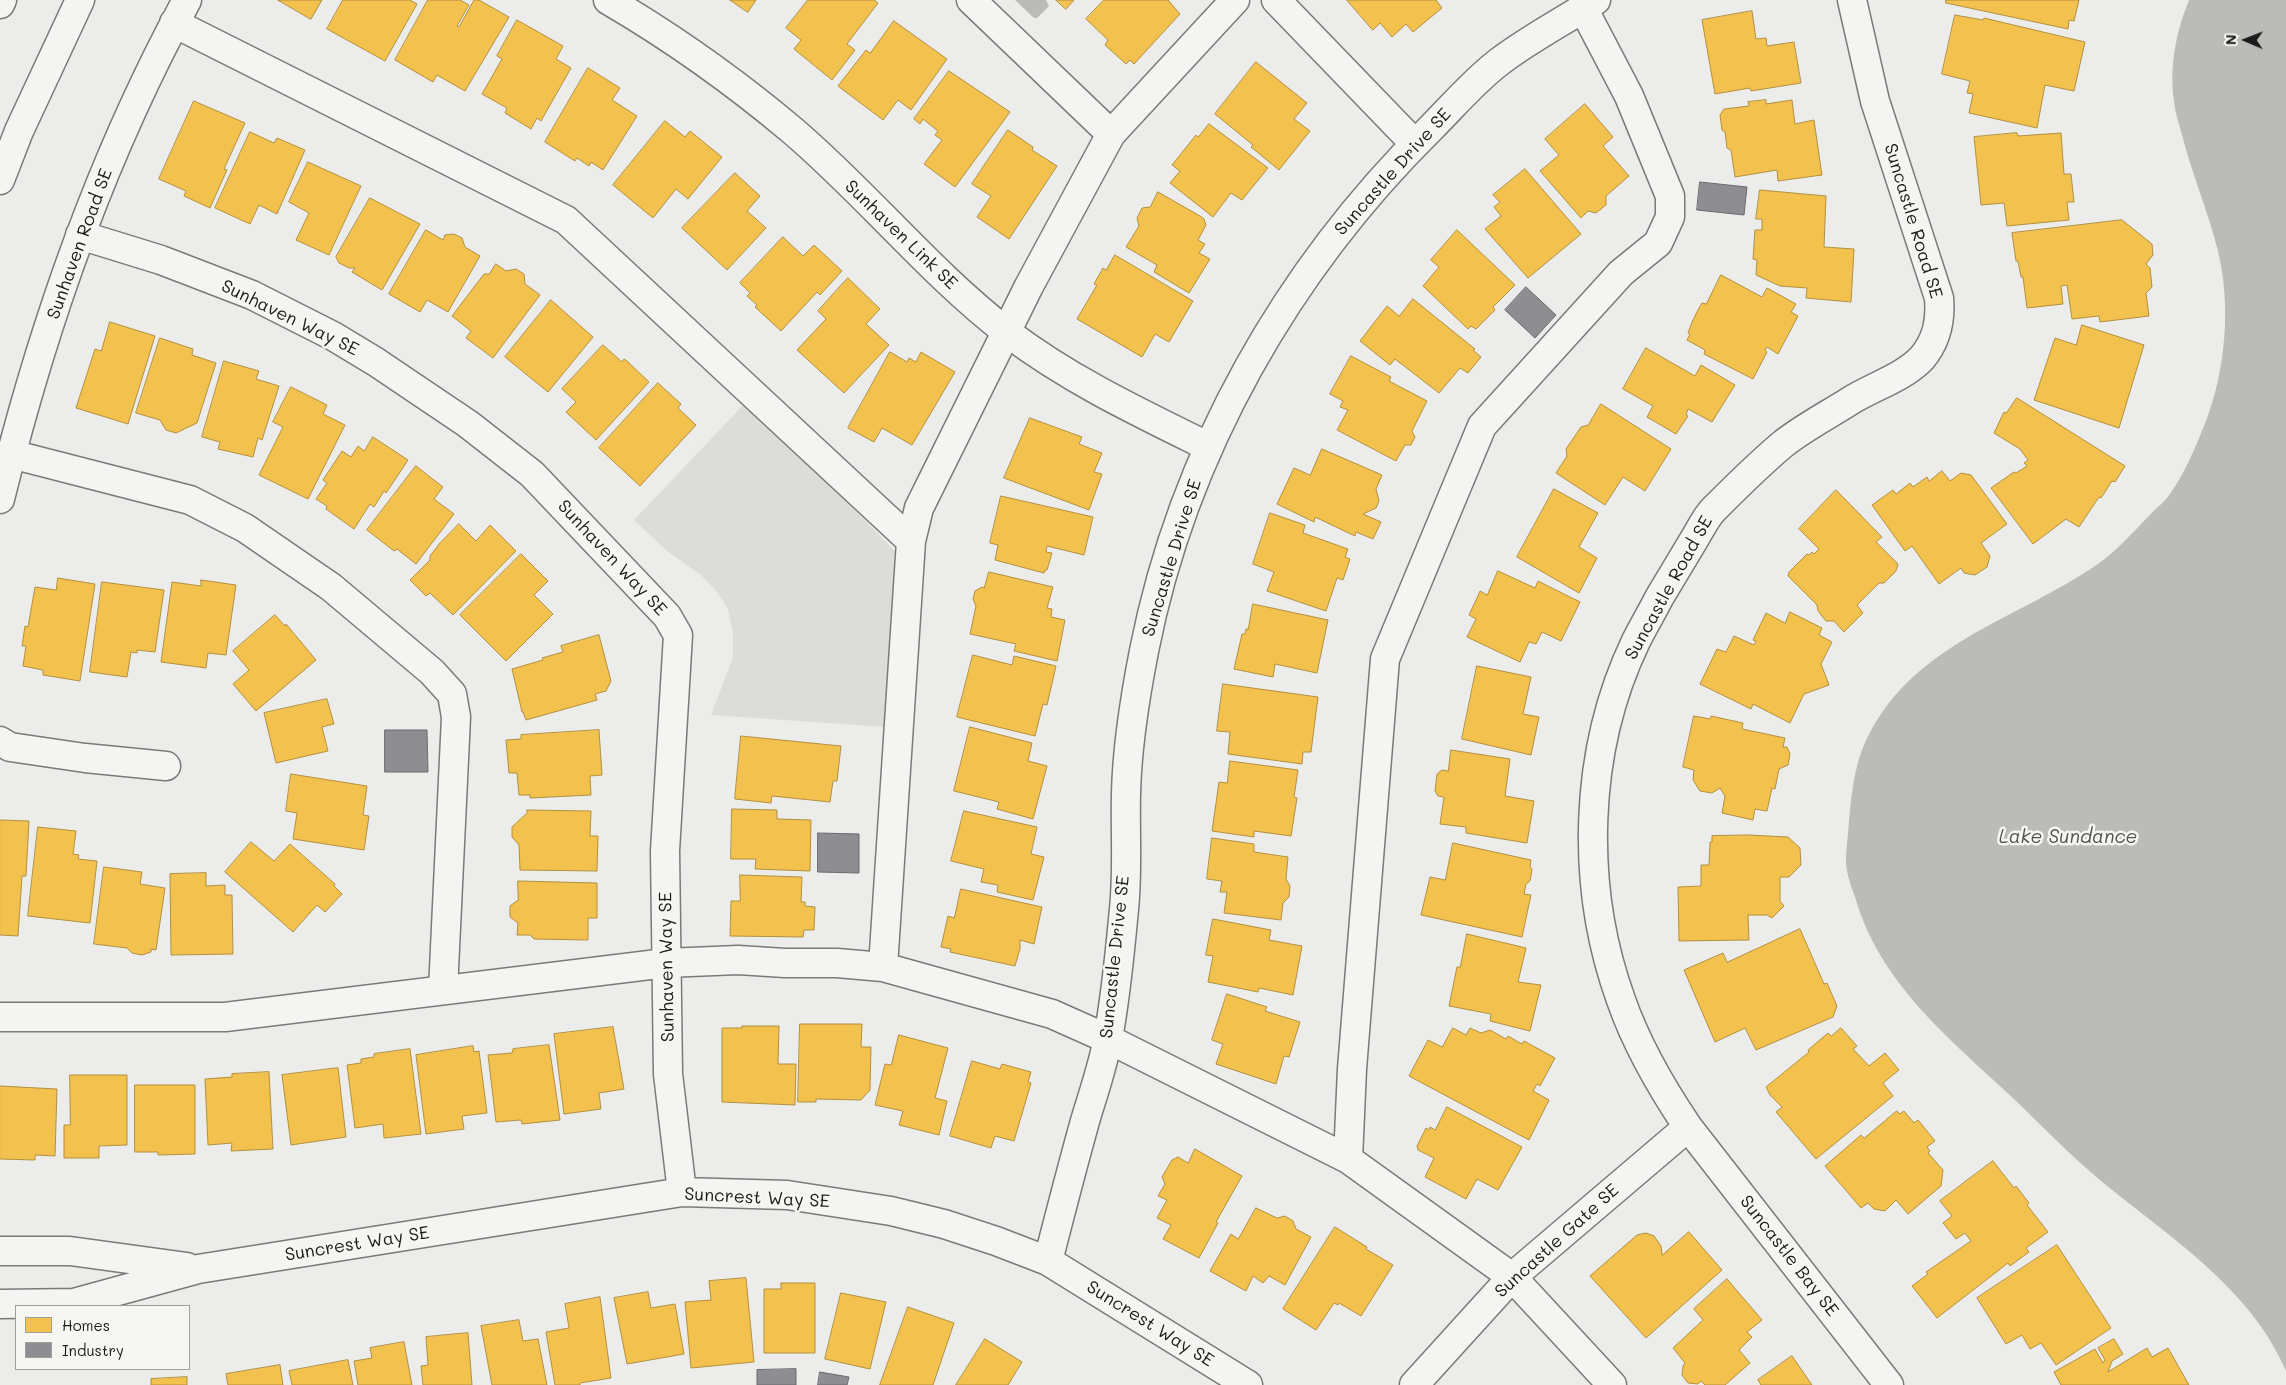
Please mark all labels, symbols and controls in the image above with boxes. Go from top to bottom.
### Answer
north arrow [2221,15,2271,65]
text: N [2221,34,2240,45]
street label: Suncastle Drive SE [1330,104,1456,240]
street label: Suncastle Road SE [1879,141,1947,301]
street label: Sunhaven Road SE [43,166,117,322]
street label: Sunhaven Link SE [840,176,962,294]
street label: Sunhaven Way SE [218,275,362,361]
street label: Suncastle Drive SE [1138,477,1206,639]
street label: Sunhaven Way SE [553,496,671,620]
street label: Suncastle Road SE [1621,512,1717,664]
water label: Lake Sundance [1999,826,2137,848]
street label: Suncastle Drive SE [1096,875,1134,1039]
street label: Sunhaven Way SE [655,892,679,1042]
street label: Suncastle Gate SE [1490,1180,1624,1302]
street label: Suncrest Way SE [684,1183,830,1213]
street label: Suncastle Bay SE [1735,1191,1843,1321]
street label: Suncrest Way SE [283,1222,431,1266]
street label: Suncrest Way SE [1082,1276,1218,1372]
legend [15,1305,190,1370]
text: Homes [62,1315,110,1335]
text: Industry [62,1340,124,1360]

